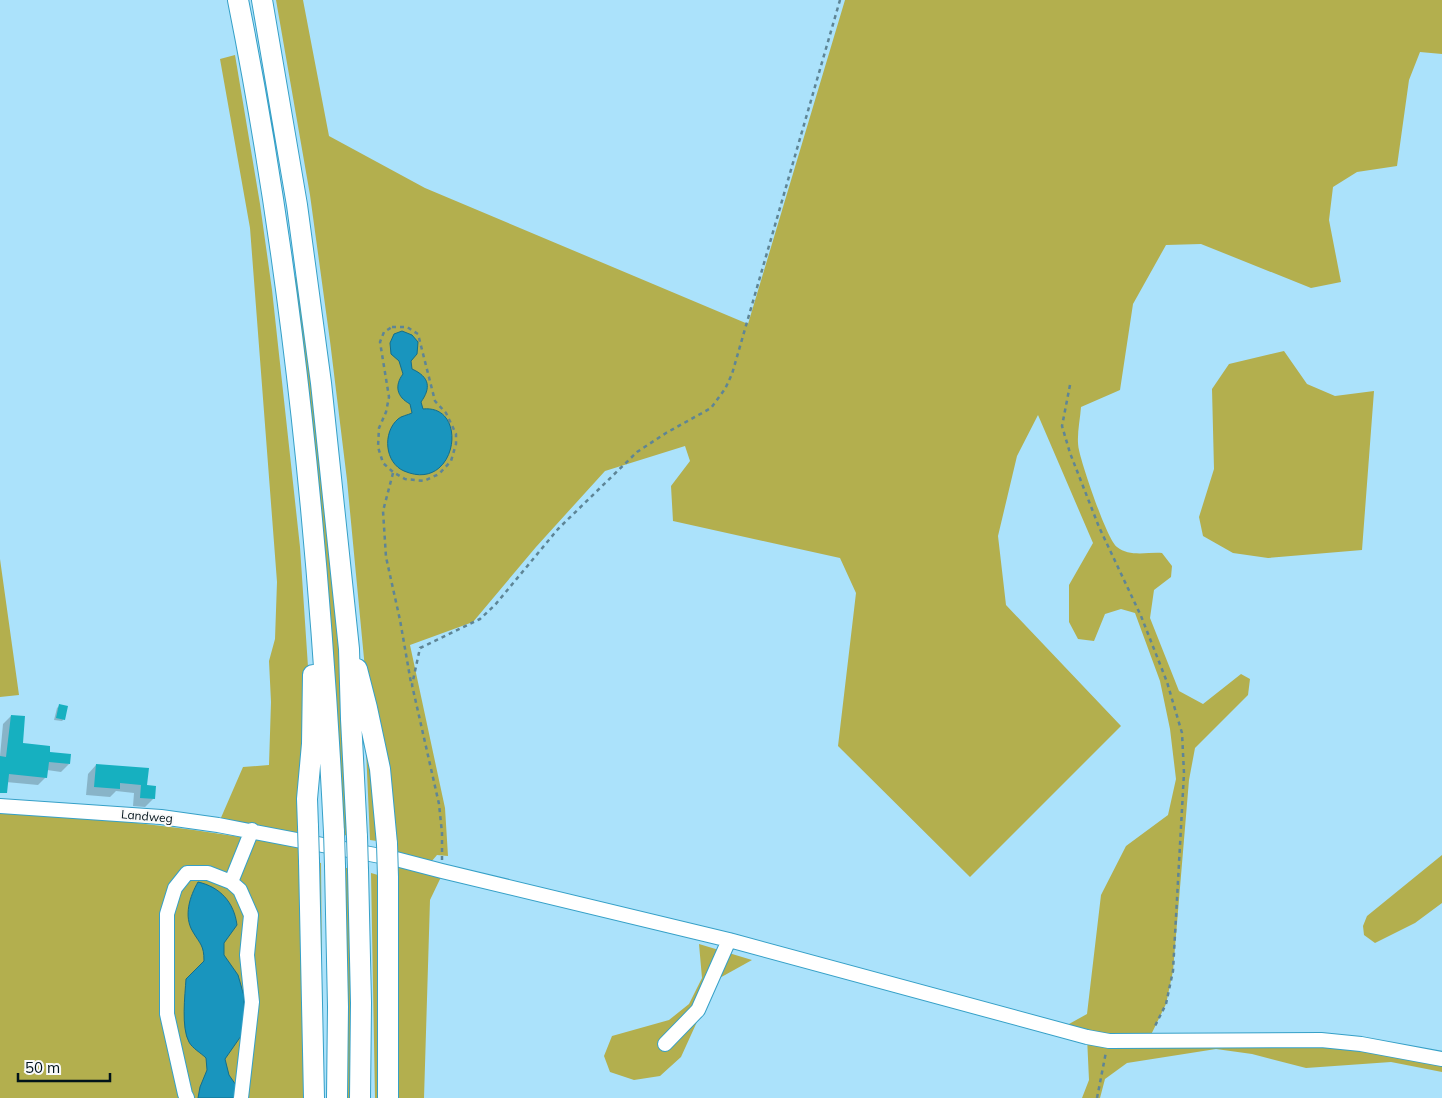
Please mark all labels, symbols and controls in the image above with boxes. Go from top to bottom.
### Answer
street label: Landweg [120,806,174,826]
scale bar [18,1050,110,1082]
text: 50 m [25,1058,60,1077]

